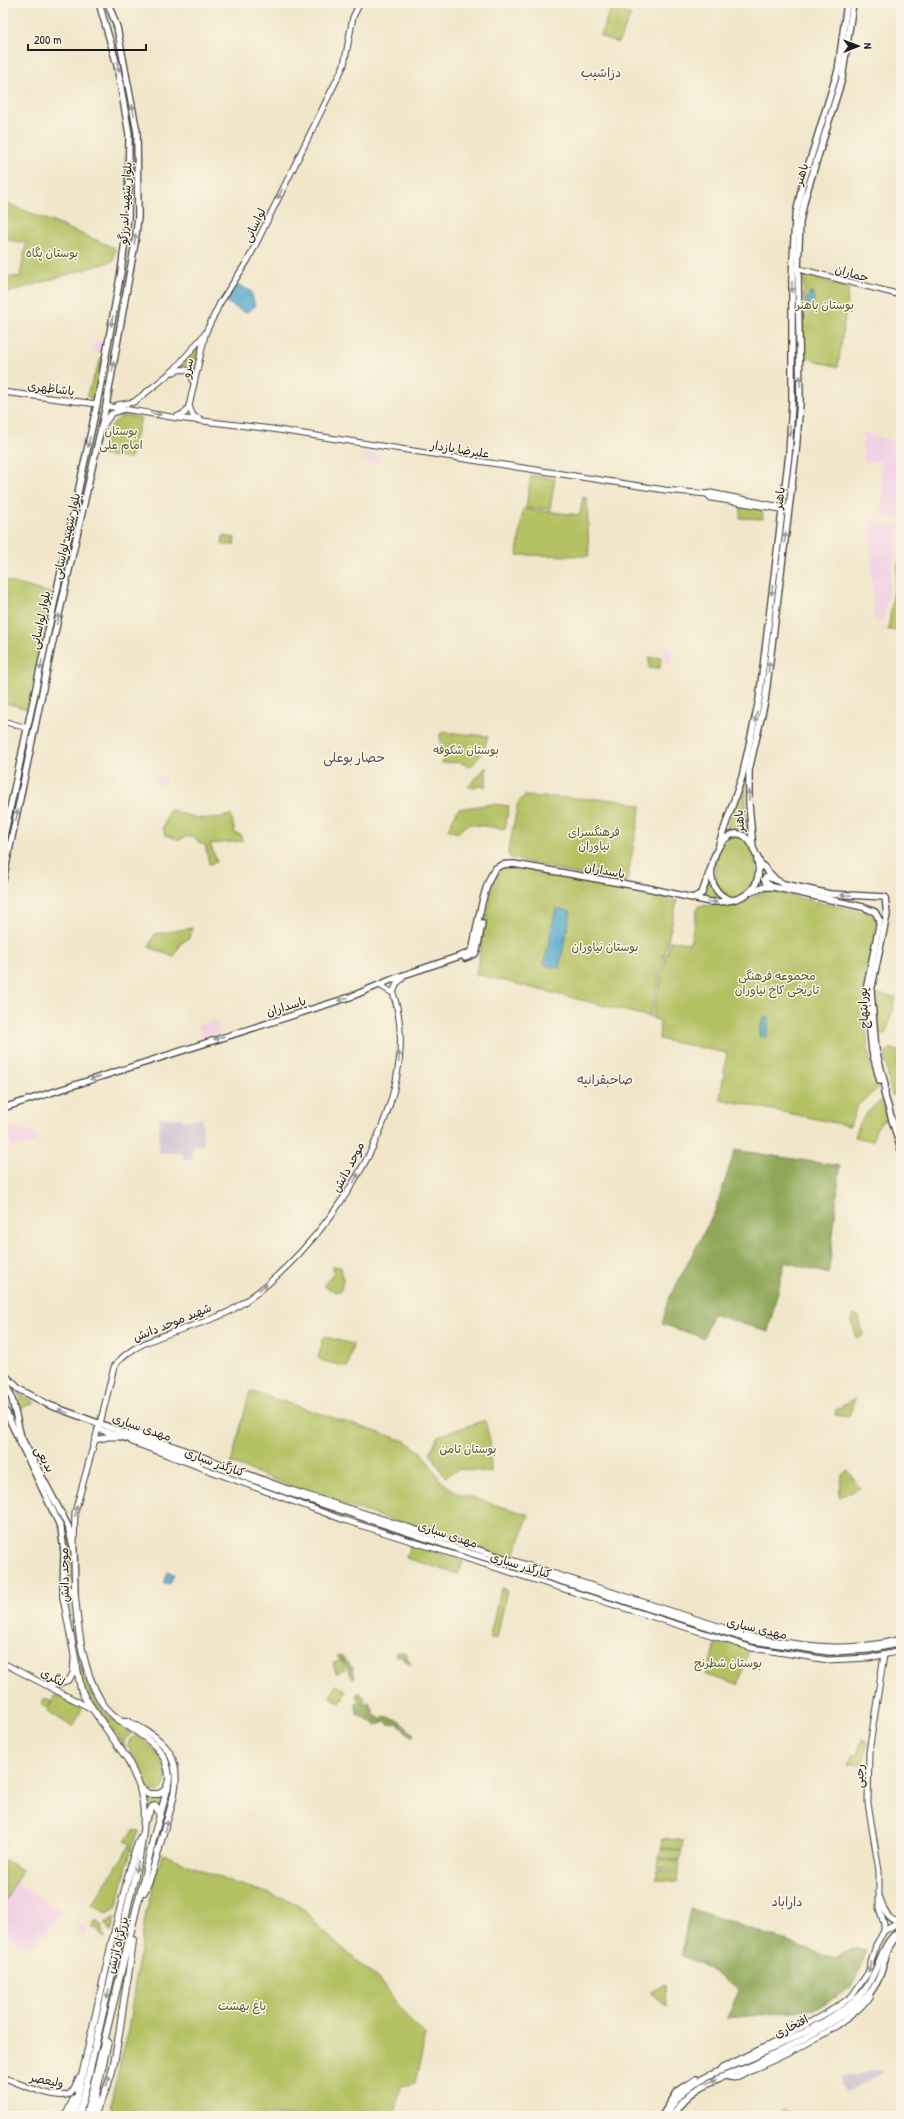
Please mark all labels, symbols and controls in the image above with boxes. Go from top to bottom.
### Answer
scale bar [28,26,146,52]
north arrow [838,26,878,66]
text: 200 m [34,31,61,48]
text: N [861,43,875,49]
one-way arrow [115,61,121,74]
district label: دزاشیب [581,63,621,81]
one-way arrow [130,104,136,116]
street label: بلوار شهید اندرزگو [114,161,136,246]
street label: باهنر [789,161,812,188]
one-way arrow [277,189,283,200]
street label: لواسانی [238,205,270,245]
one-way arrow [132,233,139,245]
park label: بوستان پگاه [26,244,78,261]
street label: جماران [833,260,871,286]
one-way arrow [789,281,795,294]
park label: بوستان باهنر [795,296,854,313]
one-way arrow [108,315,114,327]
street label: سرو [176,356,198,381]
one-way arrow [110,361,116,373]
one-way arrow [797,374,803,387]
street label: پاشاظهری [26,377,76,399]
one-way arrow [150,412,162,418]
park label: بوستان امام علی [99,422,143,454]
one-way arrow [787,425,794,437]
one-way arrow [85,436,91,448]
street label: علیرضا بازدار [428,436,491,462]
street label: باهنر [769,486,789,511]
street label: بلوار شهید لواسانی [48,491,84,581]
one-way arrow [782,532,788,544]
one-way arrow [769,584,775,596]
street label: بلوار لواسانی [26,589,54,651]
one-way arrow [55,613,61,625]
one-way arrow [38,659,44,671]
one-way arrow [766,661,773,673]
one-way arrow [753,711,759,723]
park label: بوستان شکوفه [433,741,499,758]
district label: حصار بوعلی [323,748,385,767]
one-way arrow [746,788,752,801]
one-way arrow [14,809,20,821]
street label: باهنر [730,809,749,834]
park label: فرهنگسرای نیاوران [568,823,620,854]
street label: پاسداران [583,858,627,882]
one-way arrow [839,892,852,898]
one-way arrow [706,899,718,905]
park label: بوستان نیاوران [572,938,638,955]
park label: مجموعه فرهنگی تاریخی کاخ نیاوران [735,967,820,999]
street label: پورابتهاج [854,987,873,1029]
street label: پاسداران [264,992,308,1020]
one-way arrow [336,996,348,1002]
one-way arrow [212,1035,224,1041]
one-way arrow [396,1051,403,1063]
district label: صاحبقرانیه [577,1070,633,1088]
one-way arrow [89,1075,101,1081]
street label: موحد دانش [328,1139,368,1195]
one-way arrow [352,1172,359,1184]
one-way arrow [258,1283,269,1291]
street label: شهید موحد دانش [130,1298,214,1346]
one-way arrow [57,1407,69,1413]
street label: مهدی سباری [110,1409,174,1445]
park label: بوستان ثامن [439,1440,497,1457]
street label: بدیعی [31,1443,59,1475]
street label: کنارگذر سباری [182,1443,248,1481]
one-way arrow [73,1505,79,1517]
street label: مهدی سباری [416,1516,480,1552]
street label: موحد دانش [55,1547,73,1603]
street label: کنارگذر سباری [488,1548,554,1582]
street label: مهدی سباری [725,1613,789,1643]
park label: بوستان شطرنج [694,1654,762,1672]
street label: لنگری [38,1664,68,1690]
street label: رجبی [850,1764,868,1788]
one-way arrow [163,1820,169,1832]
one-way arrow [134,1861,140,1873]
district label: داراباد [771,1892,803,1910]
street label: بزرگراه ارتش [102,1915,132,1975]
one-way arrow [866,1961,872,1973]
one-way arrow [105,1987,111,2000]
park label: باغ بهشت [218,1997,266,2015]
street label: افتخاری [771,2010,811,2042]
street label: ولیعصر [28,2068,65,2092]
one-way arrow [106,2075,112,2087]
one-way arrow [706,2078,718,2084]

